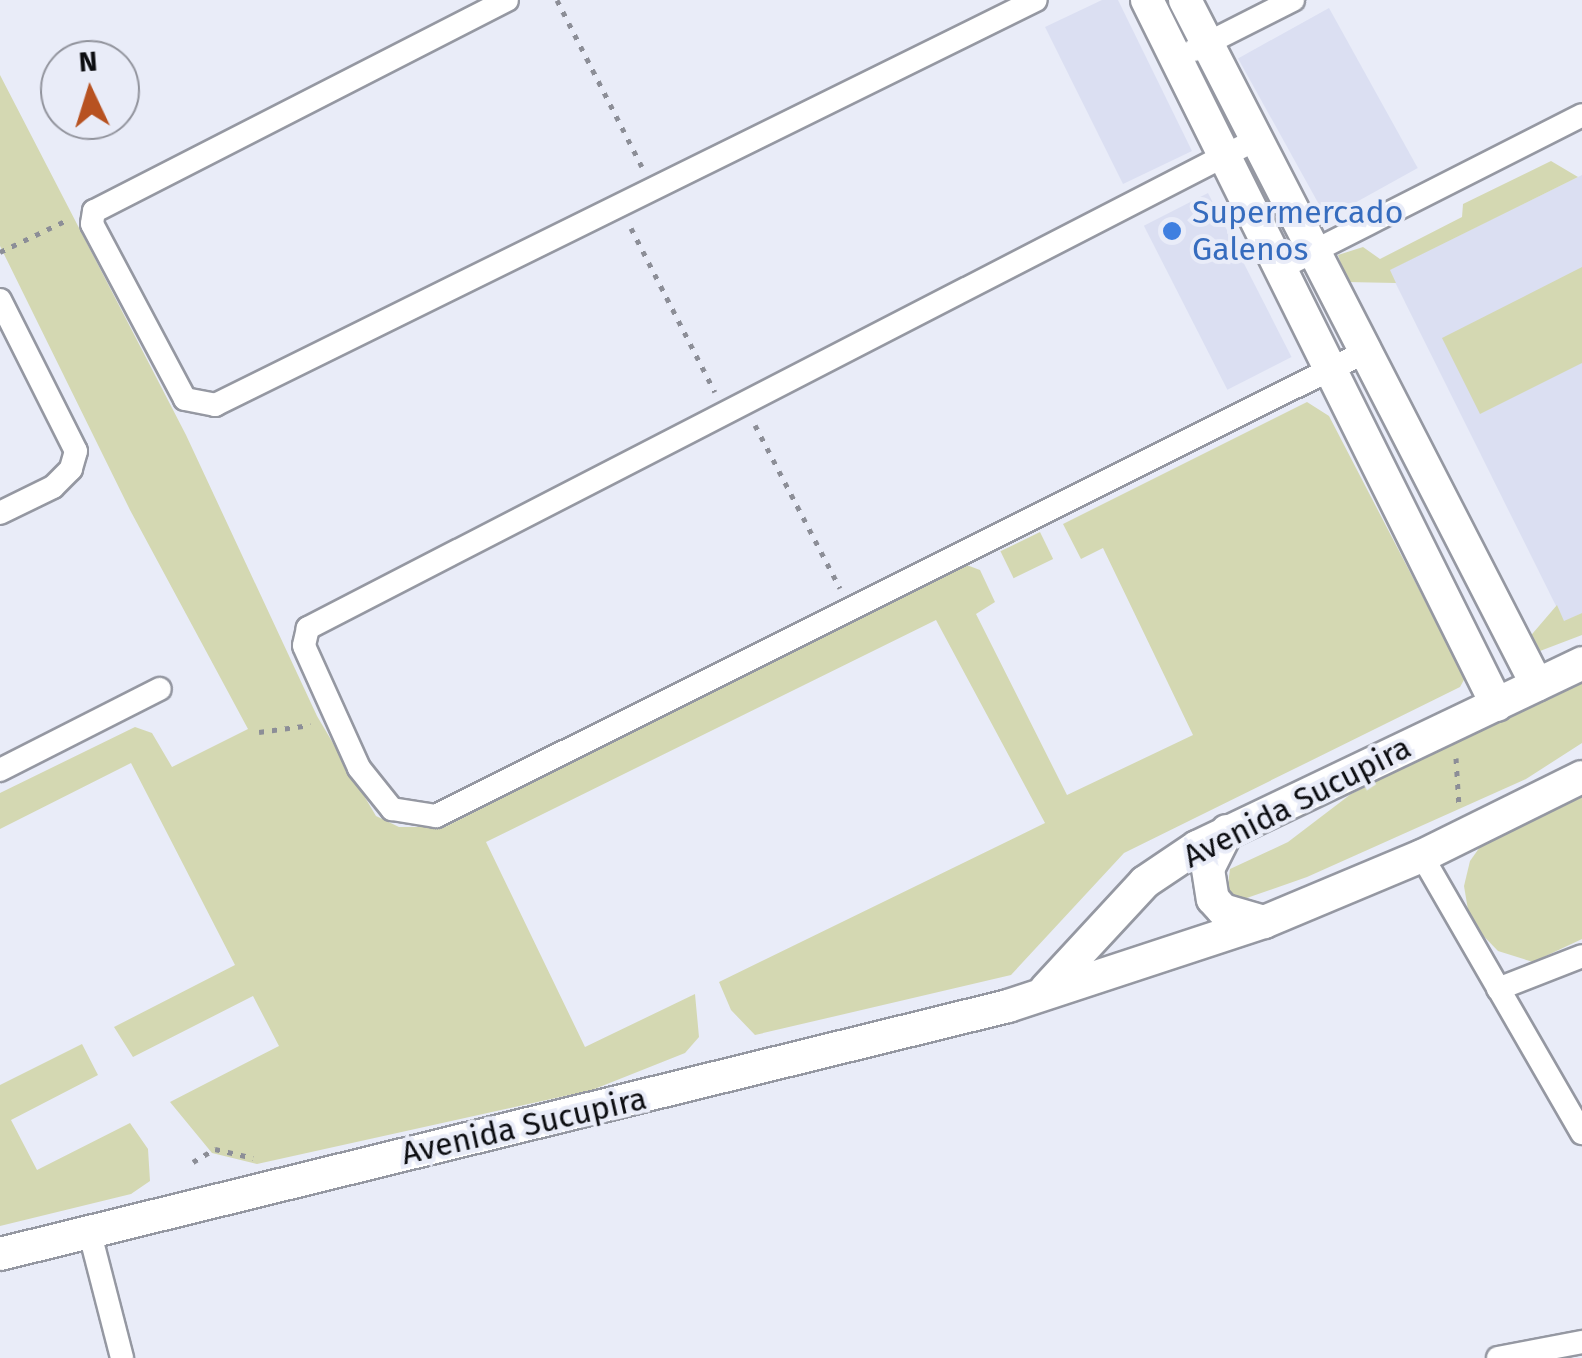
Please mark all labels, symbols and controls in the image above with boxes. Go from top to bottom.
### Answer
north arrow [40,40,140,140]
text: N [78,44,98,79]
place label: Supermercado Galenos [1192,194,1403,269]
marker: Supermercado Galenos [1161,220,1183,242]
street label: Avenida Sucupira [1177,728,1417,876]
street label: Avenida Sucupira [398,1079,650,1173]

